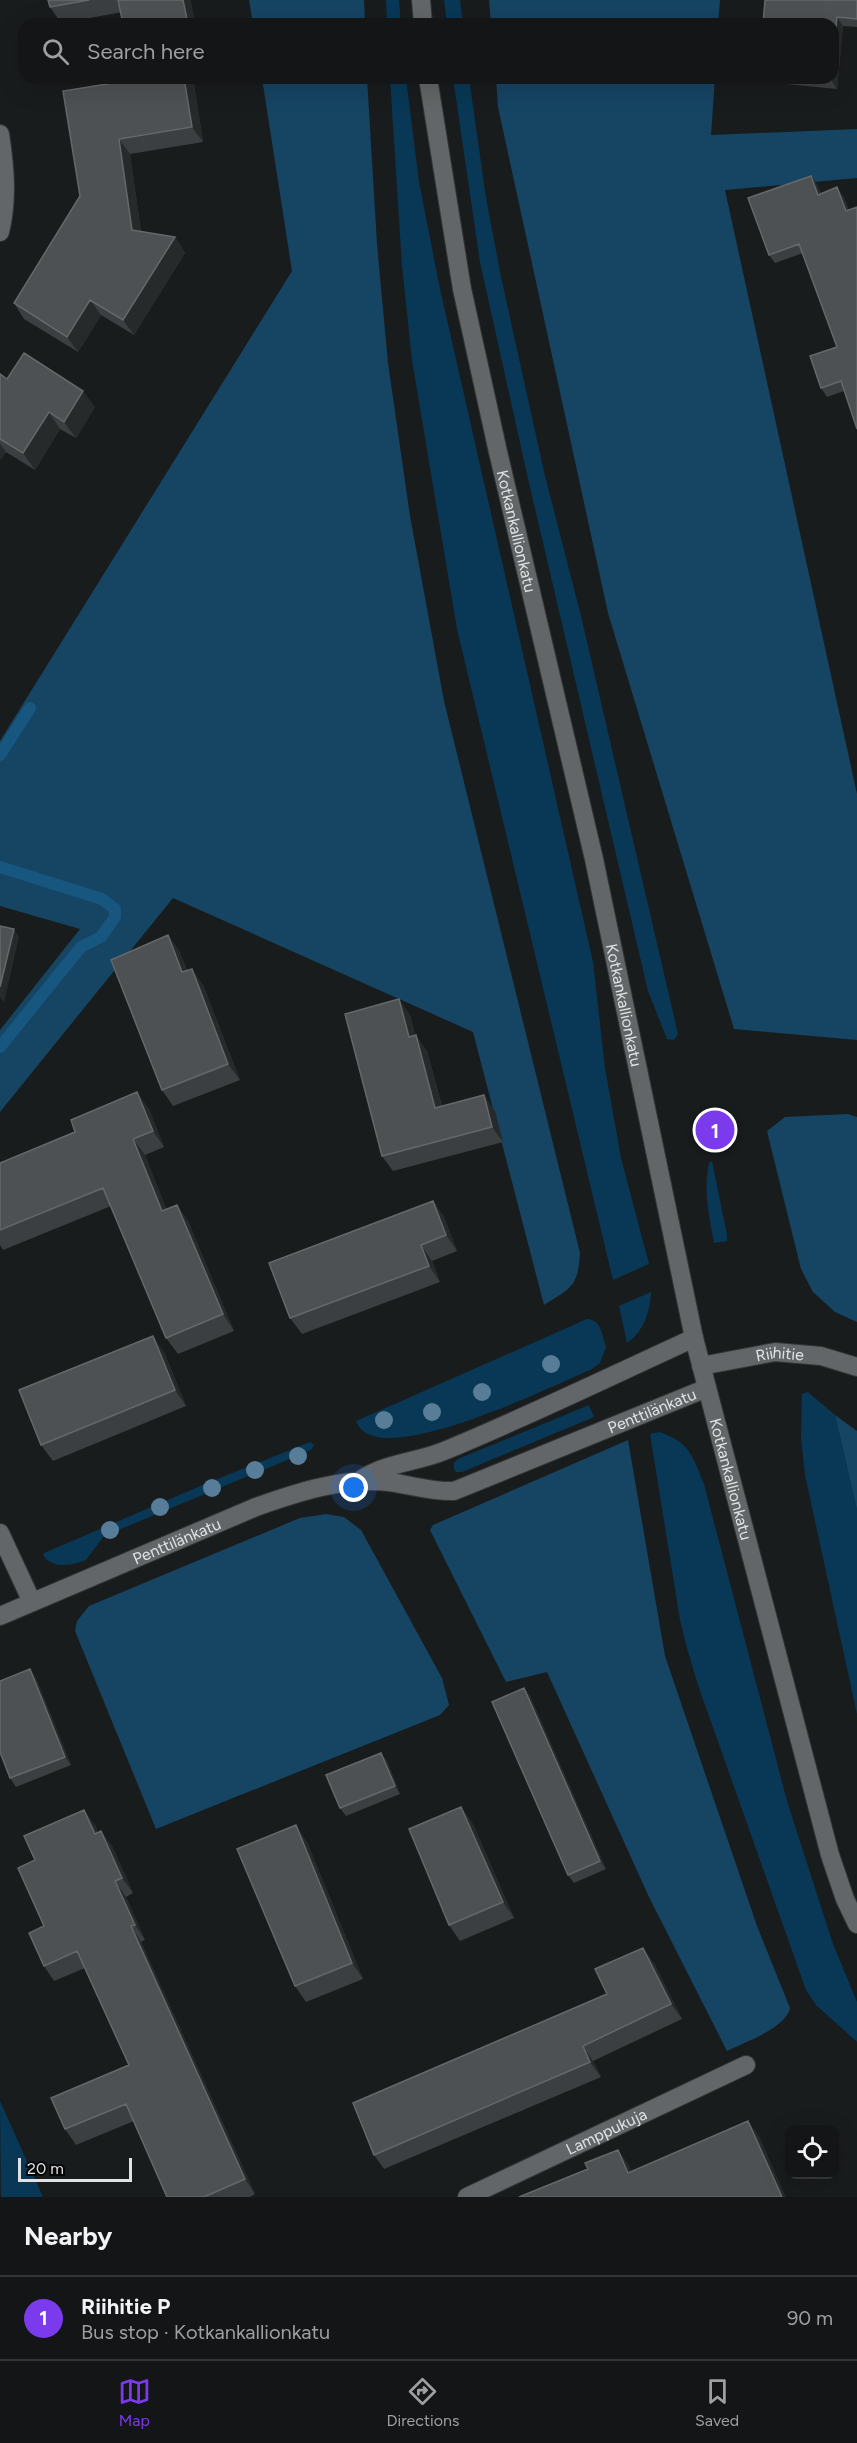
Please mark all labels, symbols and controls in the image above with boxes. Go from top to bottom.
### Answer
search box [18,18,839,84]
icon: search [39,35,72,68]
text: Search here [87,38,205,65]
street label: Kotkankallionkatu [493,468,540,594]
street label: Kotkankallionkatu [602,942,646,1068]
pin: 1 [696,1108,734,1152]
street label: Riihitie [754,1343,805,1365]
street label: Penttilänkatu [605,1384,699,1437]
street label: Kotkankallionkatu [706,1416,756,1542]
your location [339,1473,368,1502]
street label: Penttilänkatu [130,1514,224,1568]
street label: Lamppukuja [563,2104,650,2159]
map controls [785,2125,839,2179]
button: locate [785,2125,839,2179]
scale bar [18,2155,132,2182]
text: 20 m [27,2159,64,2178]
text: Nearby [24,2220,112,2252]
text: Riihitie P [81,2293,170,2320]
text: 1 [39,2306,48,2330]
text: 90 m [787,2306,833,2330]
text: Bus stop · Kotkankallionkatu [81,2320,330,2344]
tab: Map [118,2375,151,2430]
tab: Directions [386,2375,459,2430]
tab: Saved [695,2375,739,2430]

